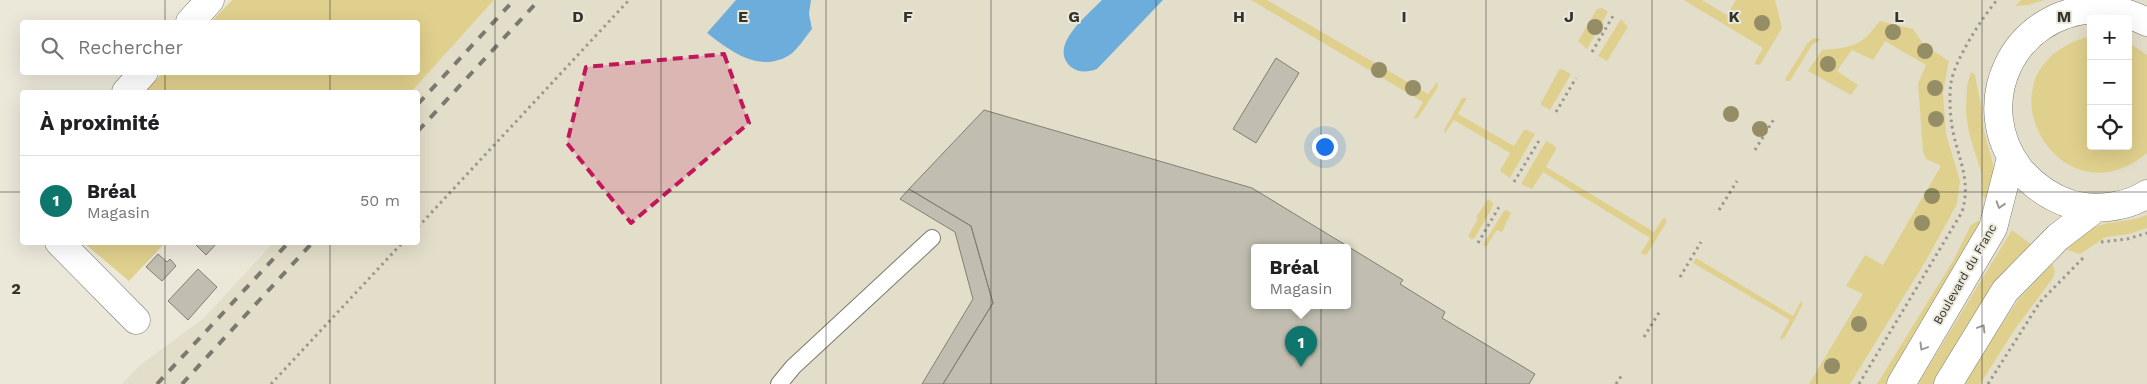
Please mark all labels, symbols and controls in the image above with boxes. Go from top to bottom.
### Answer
text: D [572,7,584,26]
text: E [738,7,748,26]
text: F [903,7,913,26]
text: G [1068,7,1080,26]
text: H [1233,7,1245,26]
text: I [1401,7,1407,26]
text: J [1564,7,1574,26]
text: K [1728,7,1740,26]
text: L [1894,7,1904,26]
text: M [2057,7,2071,26]
map controls [2087,15,2132,150]
button: + [2087,15,2132,60]
search box [20,20,420,75]
icon: search [38,34,66,62]
text: Rechercher [78,36,183,59]
button: − [2087,60,2132,105]
button: locate [2087,105,2132,150]
text: À proximité [40,110,160,135]
your location [1312,134,1338,160]
text: Bréal [87,180,136,203]
text: 1 [53,191,59,210]
text: 50 m [360,191,400,210]
one-way arrow [1996,201,2006,209]
text: Magasin [87,203,150,222]
street label: Boulevard du Franc [1931,221,2000,327]
popup [1251,244,1351,309]
text: Bréal [1270,256,1319,279]
text: 2 [11,279,21,298]
text: Magasin [1270,279,1332,298]
one-way arrow [1976,324,1986,333]
pin: 1 [1285,326,1317,367]
one-way arrow [1919,342,1929,351]

